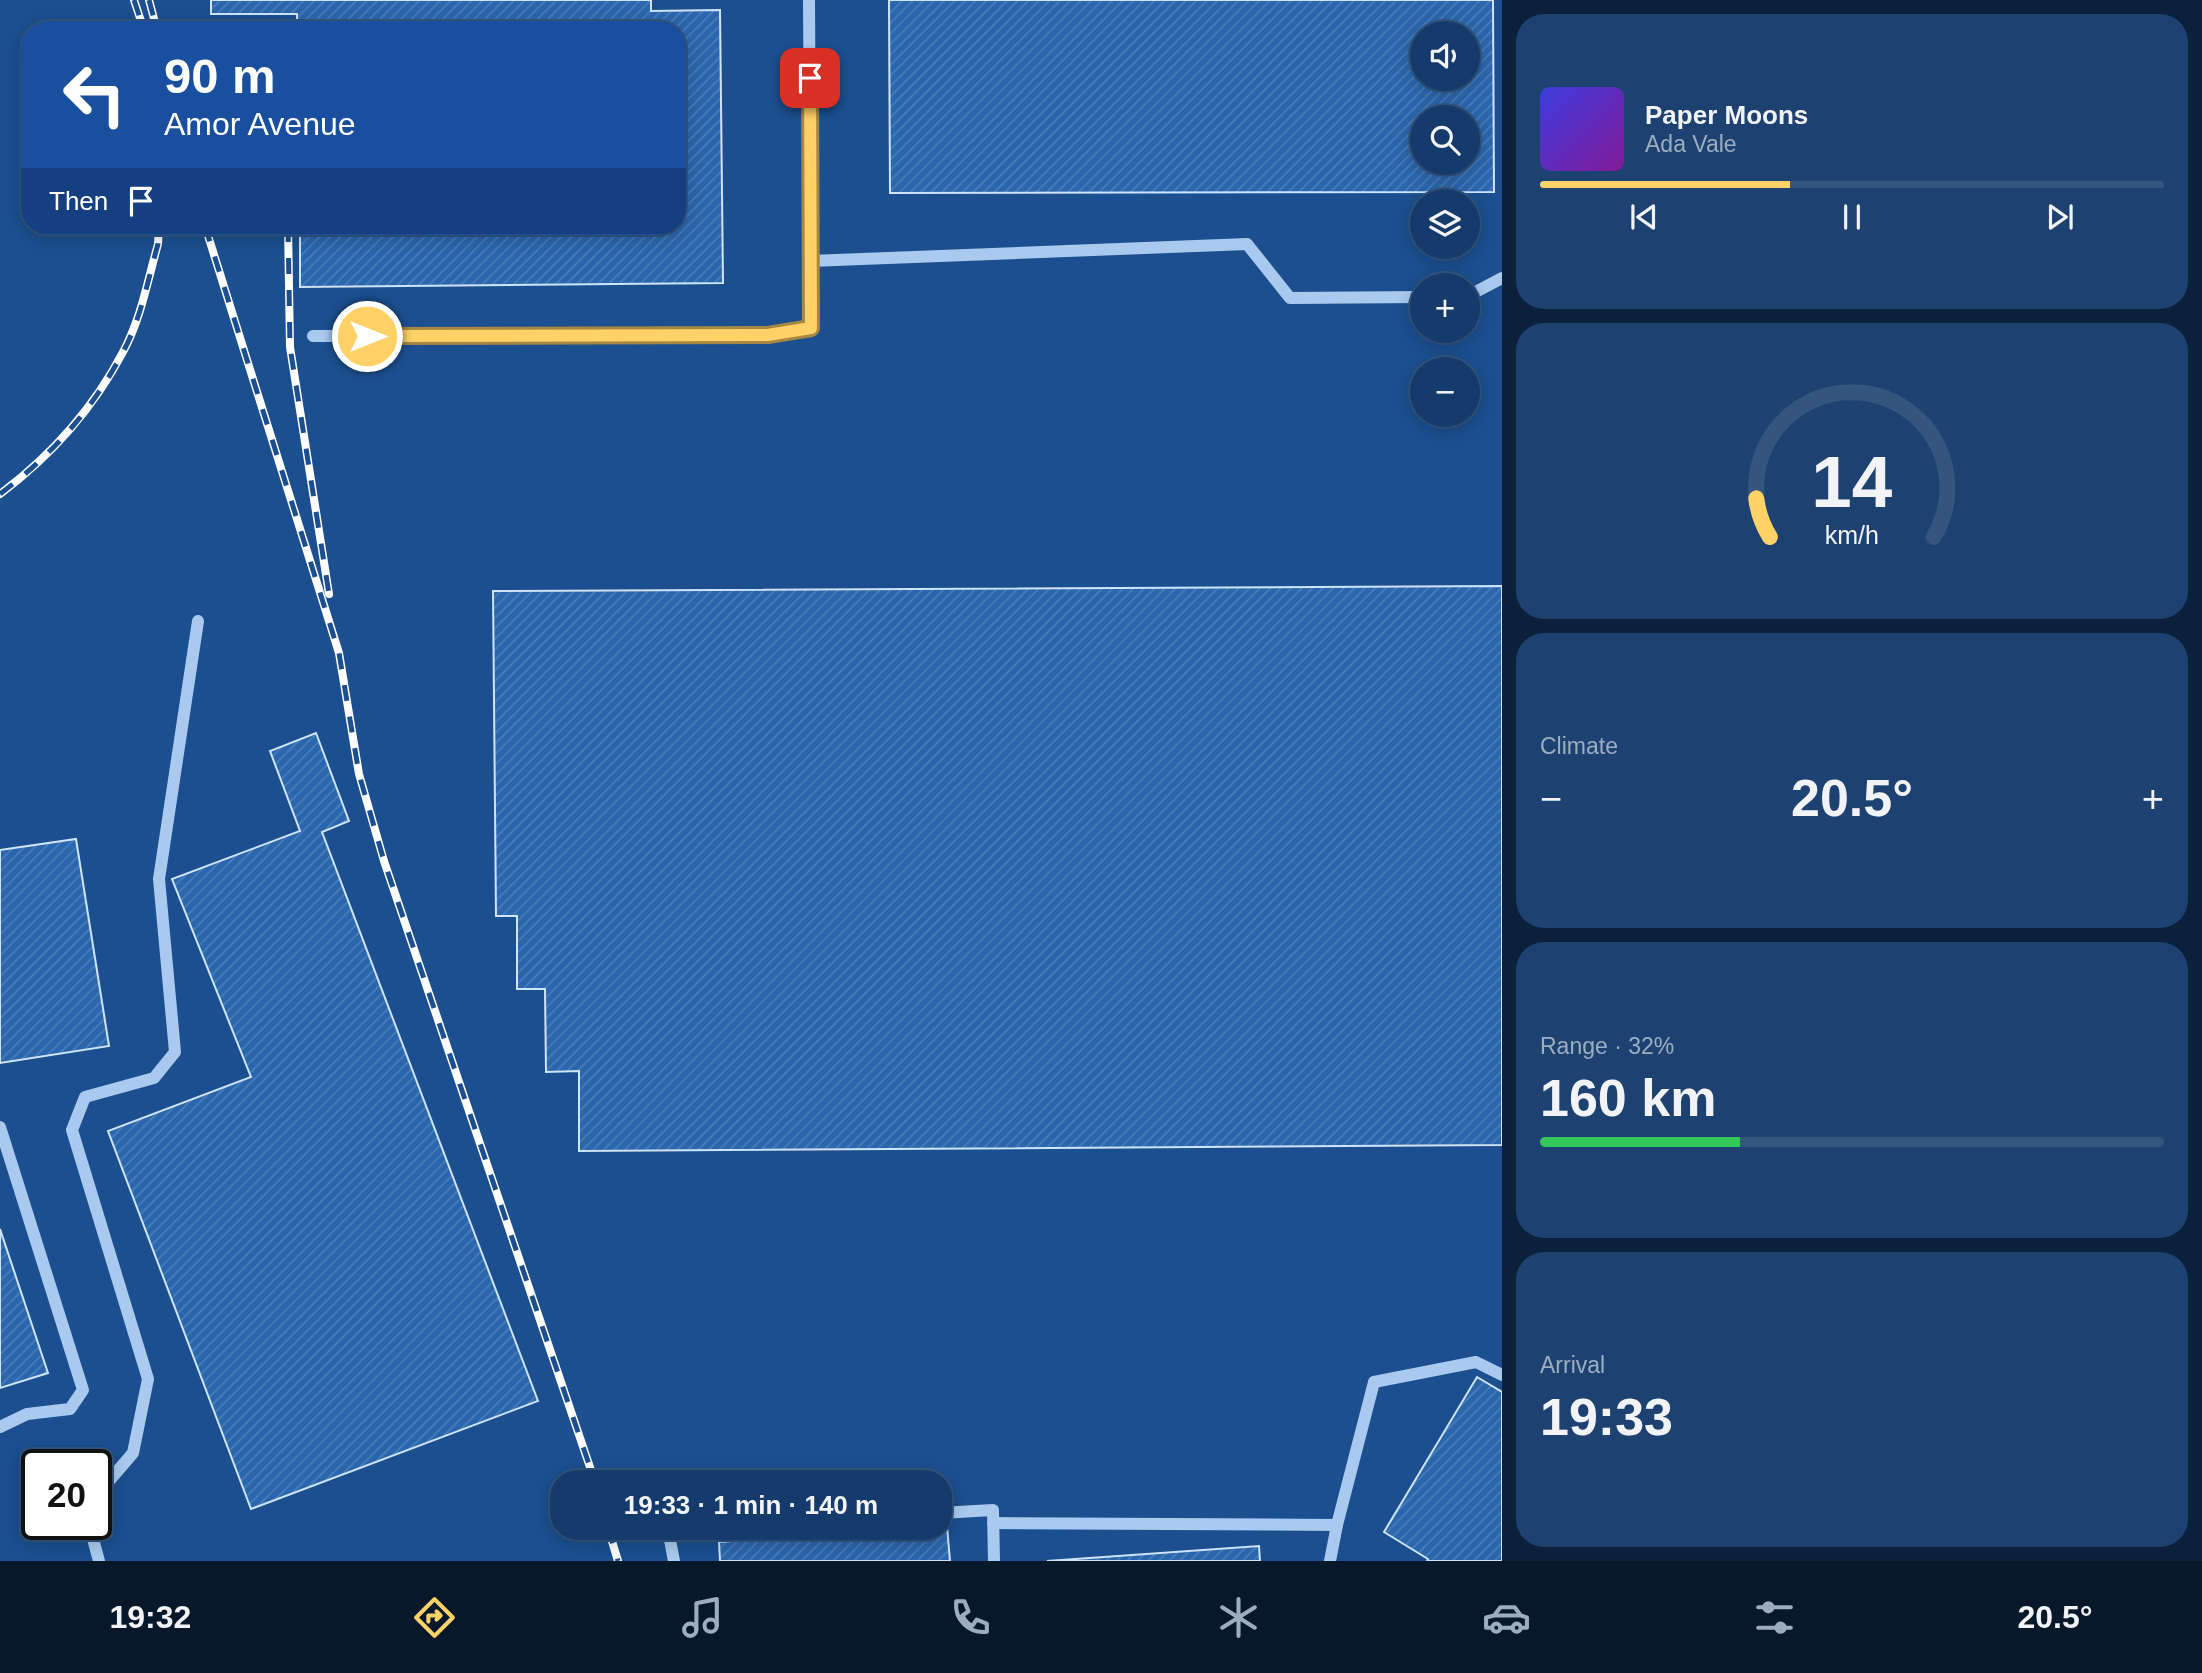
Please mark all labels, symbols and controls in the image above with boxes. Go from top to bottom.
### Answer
map controls [1410,21,1480,427]
button: sound [1410,21,1480,91]
pin [780,48,840,108]
icon: left [49,49,140,140]
text: 90 m [164,49,276,103]
icon: arrive [791,59,829,97]
text: Paper Moons [1645,100,1808,130]
button: search [1410,105,1480,175]
text: Amor Avenue [164,106,356,142]
text: Ada Vale [1645,131,1737,157]
icon: arrive [122,182,160,220]
text: Then [49,186,108,216]
button: layers [1410,189,1480,259]
icon: previous [1625,198,1663,236]
icon: pause [1833,198,1871,236]
icon: next [2041,198,2079,236]
button: + [1410,273,1480,343]
position arrow [330,299,404,373]
button: − [1410,357,1480,427]
text: 14 [1812,442,1893,523]
text: km/h [1825,521,1879,549]
text: Climate [1540,733,1618,759]
text: 20.5° [1791,769,1913,827]
text: − [1540,778,1562,820]
text: + [2142,778,2164,820]
text: Range · 32% [1540,1033,1674,1059]
text: 160 km [1540,1069,1716,1127]
text: Arrival [1540,1352,1605,1378]
text: 19:33 [1540,1388,1673,1446]
speed limit sign: 20 [21,1449,112,1540]
text: 19:33 · 1 min · 140 m [624,1490,878,1520]
icon: directions [410,1593,459,1642]
icon: music [678,1593,727,1642]
icon: phone [946,1593,995,1642]
icon: climate [1214,1593,1263,1642]
icon: car [1482,1593,1531,1642]
icon: filters [1750,1593,1799,1642]
text: 19:32 [109,1599,191,1635]
text: 20.5° [2017,1599,2092,1635]

